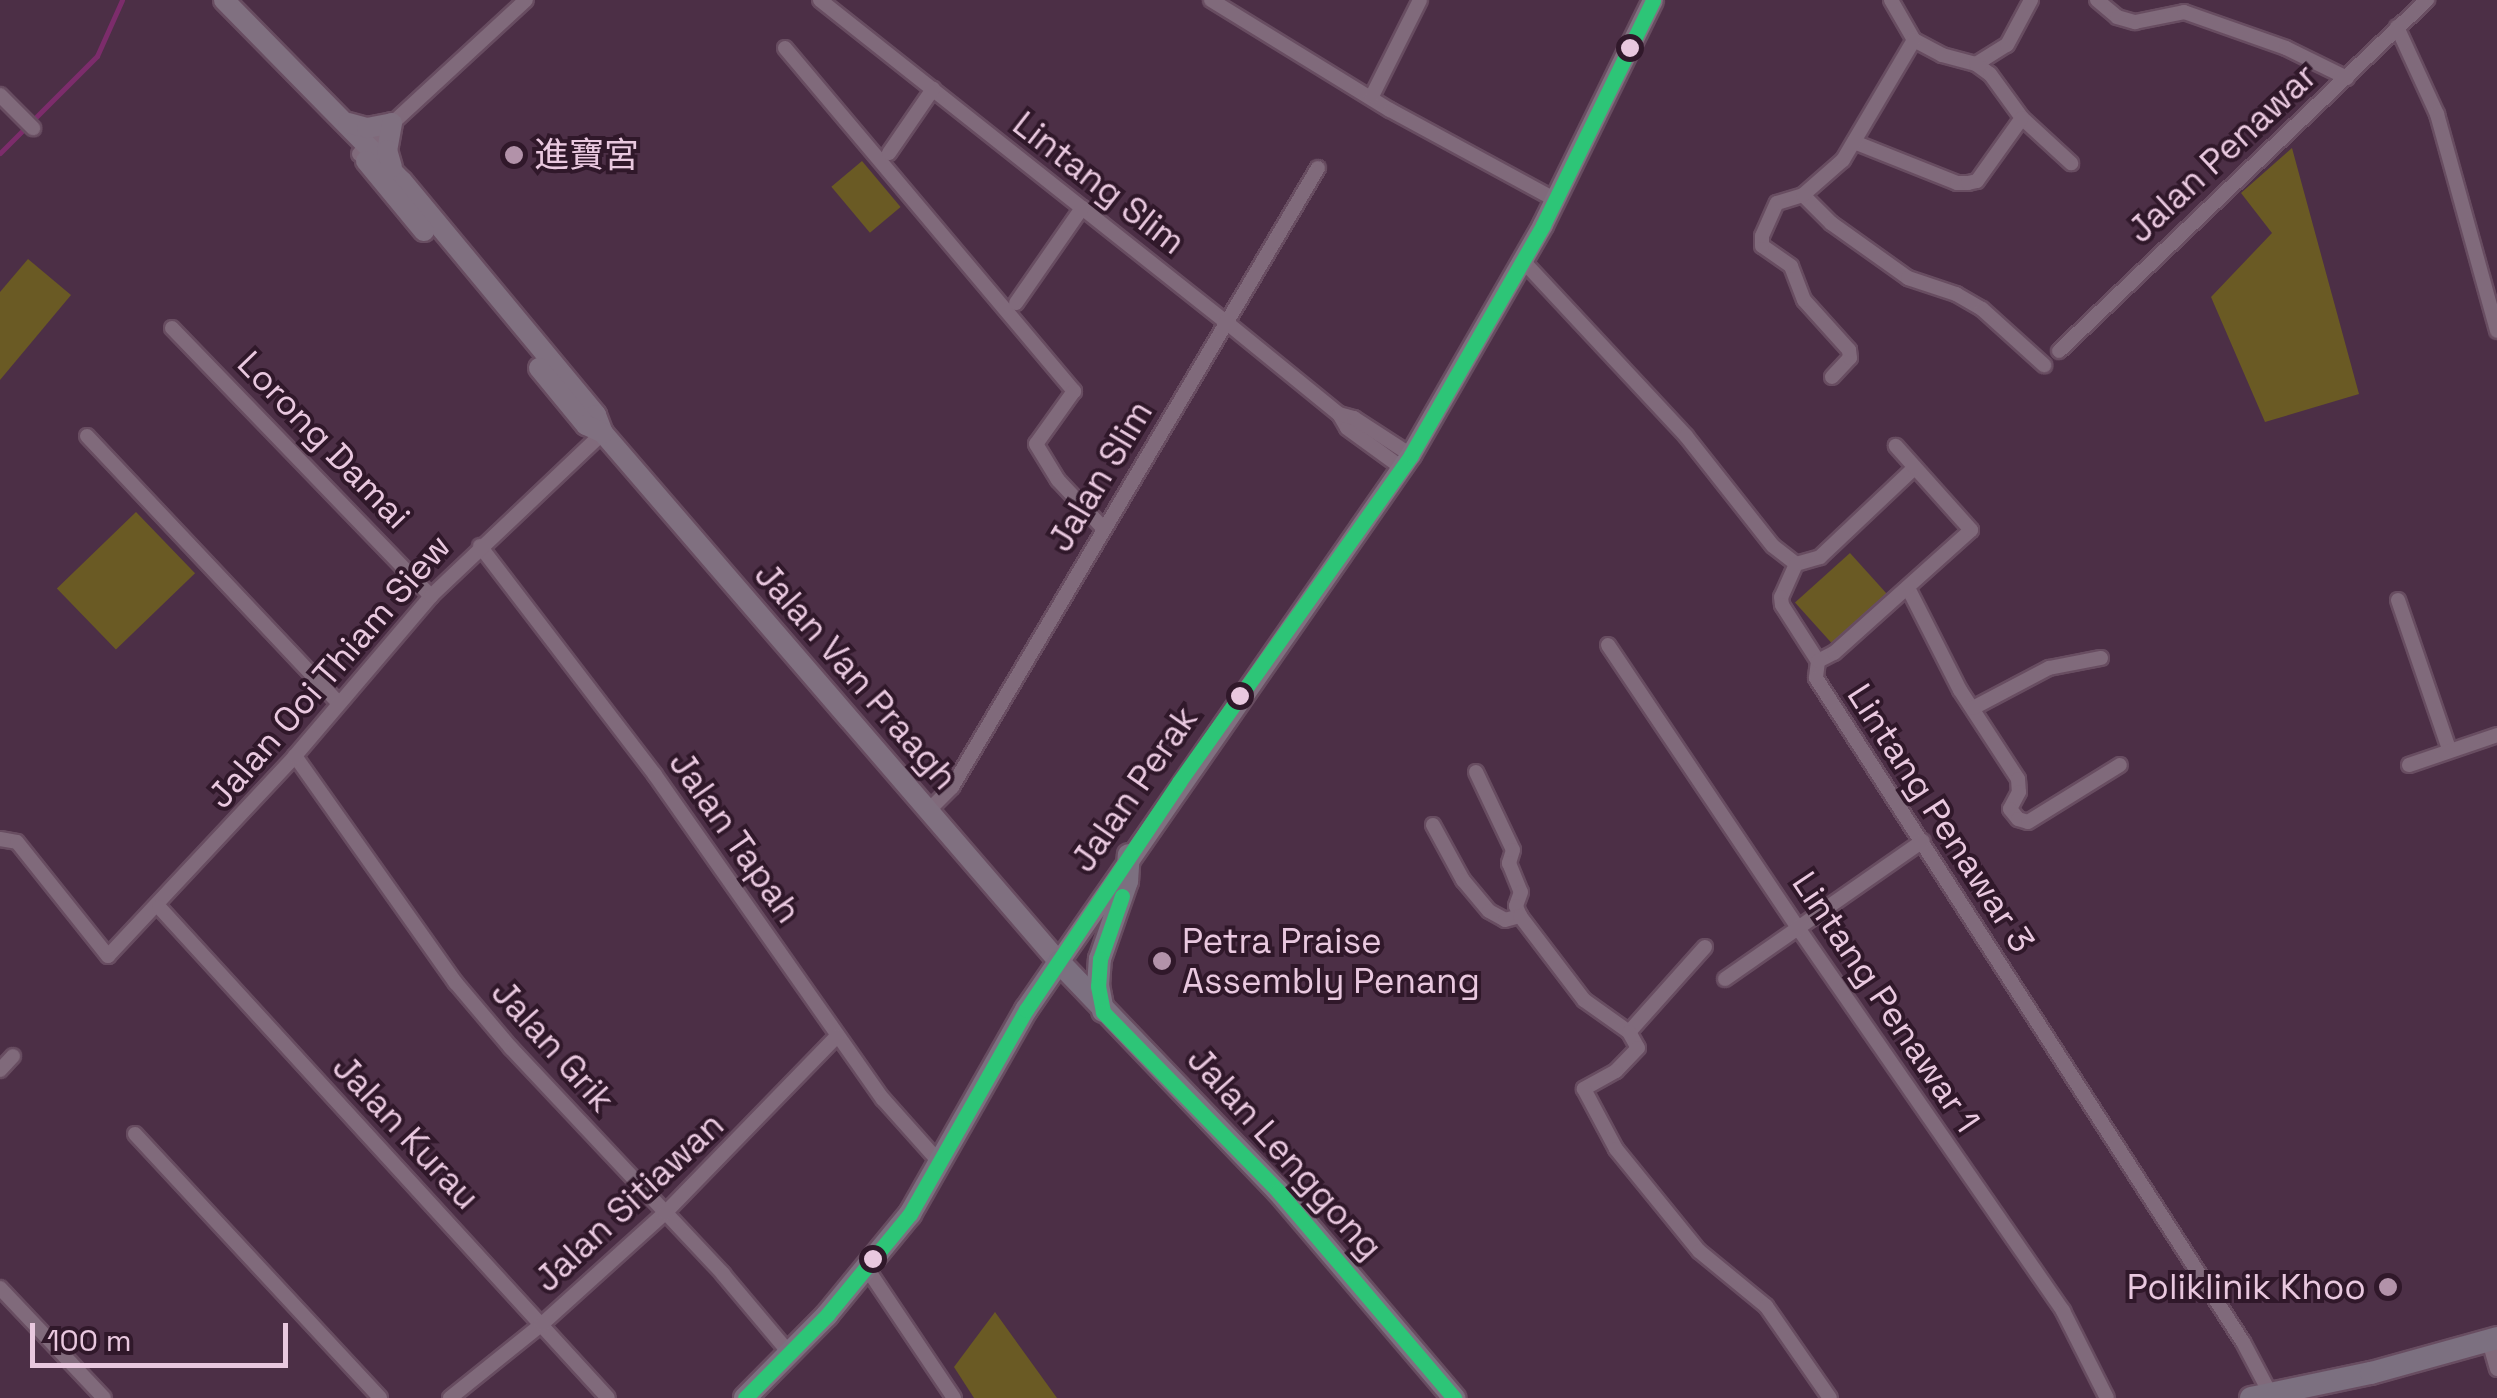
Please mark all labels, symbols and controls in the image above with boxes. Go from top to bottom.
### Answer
unlabelled marker [1620,38,1640,58]
street label: Jalan Penawar [2119,55,2325,251]
street label: Lintang Slim [1005,103,1193,263]
place label: 進寶宮 [534,134,639,176]
marker: 進寶宮 [503,144,525,166]
street label: Lorong Damai [229,343,419,537]
street label: Jalan Slim [1039,393,1161,559]
street label: Jalan Ooi Thiam Siew [198,525,460,817]
street label: Jalan Van Praagh [746,554,966,798]
street label: Lintang Penawar 3 [1839,676,2043,960]
unlabelled marker [1230,686,1250,706]
street label: Jalan Perak [1062,698,1206,880]
street label: Jalan Tapah [660,743,810,931]
street label: Lintang Penawar 1 [1783,864,1989,1140]
place label: Petra Praise Assembly Penang [1182,920,1480,1002]
marker: Petra Praise Assembly Penang [1151,950,1173,972]
street label: Jalan Grik [483,971,623,1121]
street label: Jalan Lenggong [1179,1038,1391,1268]
street label: Jalan Kurau [324,1046,488,1218]
street label: Jalan Sitiawan [526,1104,732,1300]
unlabelled marker [863,1249,883,1269]
place label: Poliklinik Khoo [2127,1266,2366,1308]
marker: Poliklinik Khoo [2375,1274,2401,1300]
scale bar [35,1303,292,1365]
text: 100 m [47,1321,132,1360]

